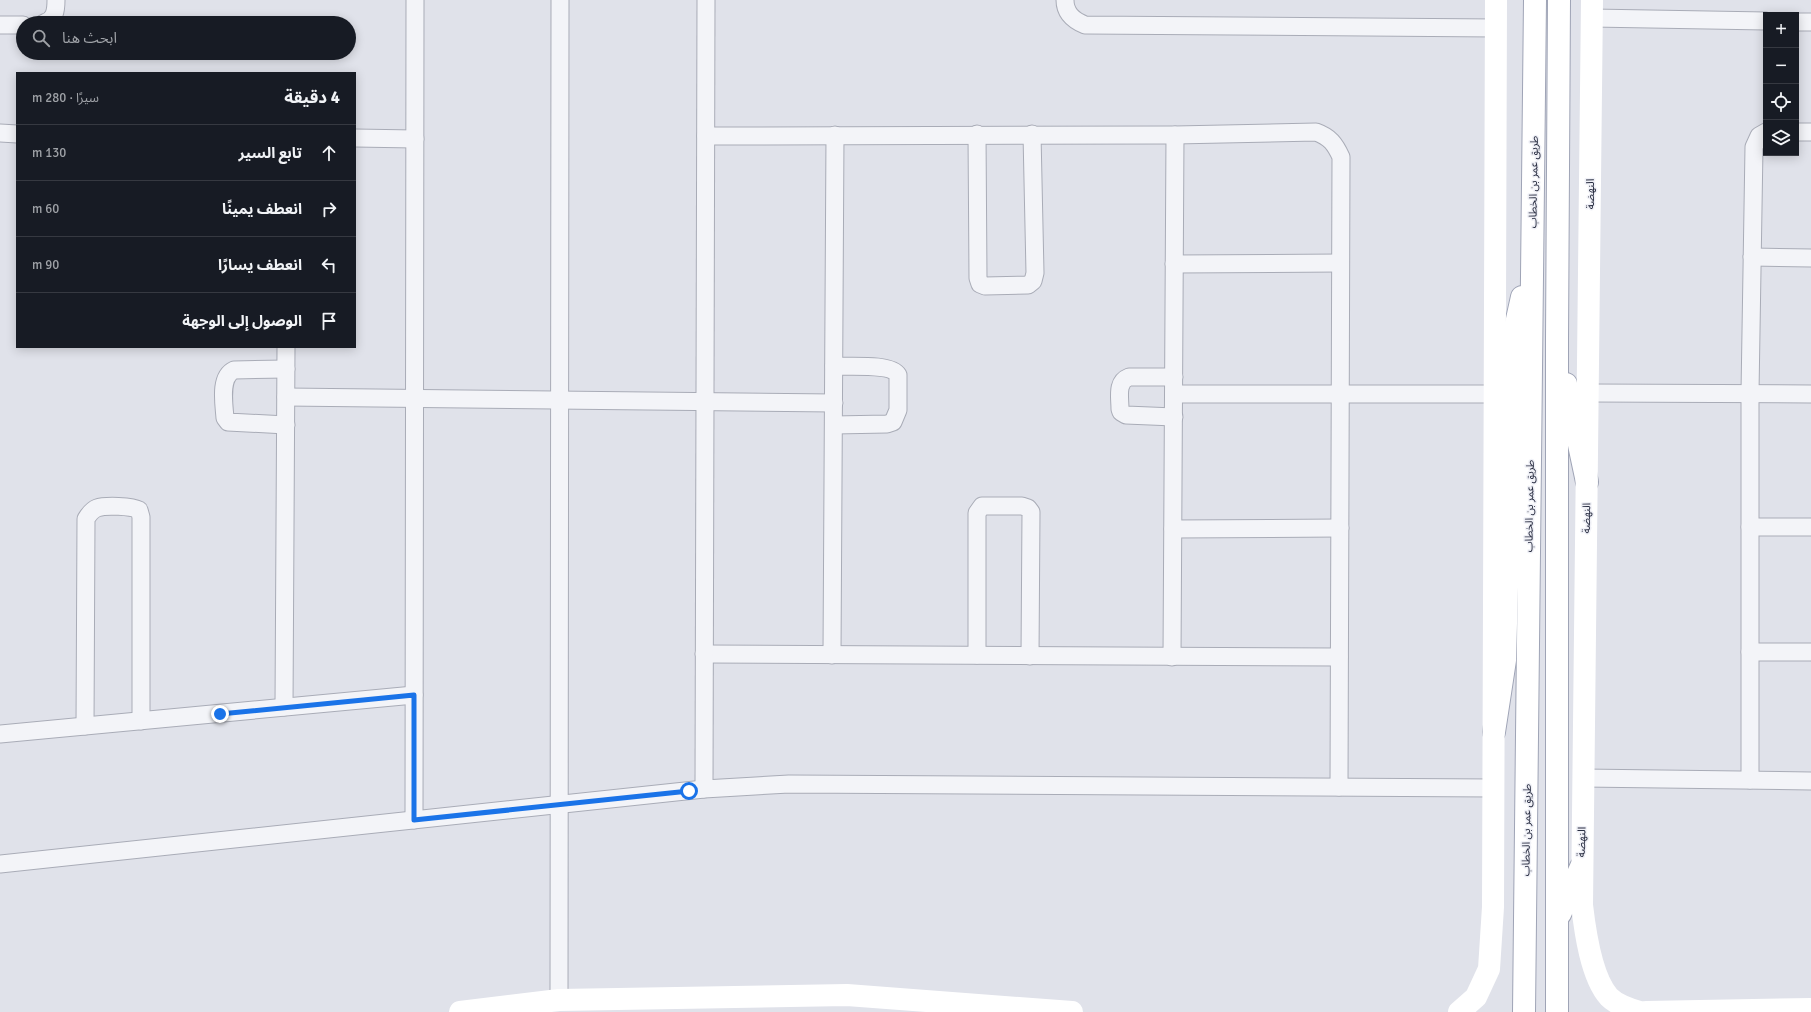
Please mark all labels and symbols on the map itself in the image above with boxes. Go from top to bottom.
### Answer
street label: طريق عمر بن الخطاب [1526,136,1541,228]
street label: النهضة [1584,179,1597,209]
street label: طريق عمر بن الخطاب [1522,460,1537,552]
street label: النهضة [1580,503,1593,533]
route end [211,705,229,723]
route start [680,782,698,800]
street label: طريق عمر بن الخطاب [1519,784,1534,876]
street label: النهضة [1574,826,1589,858]

